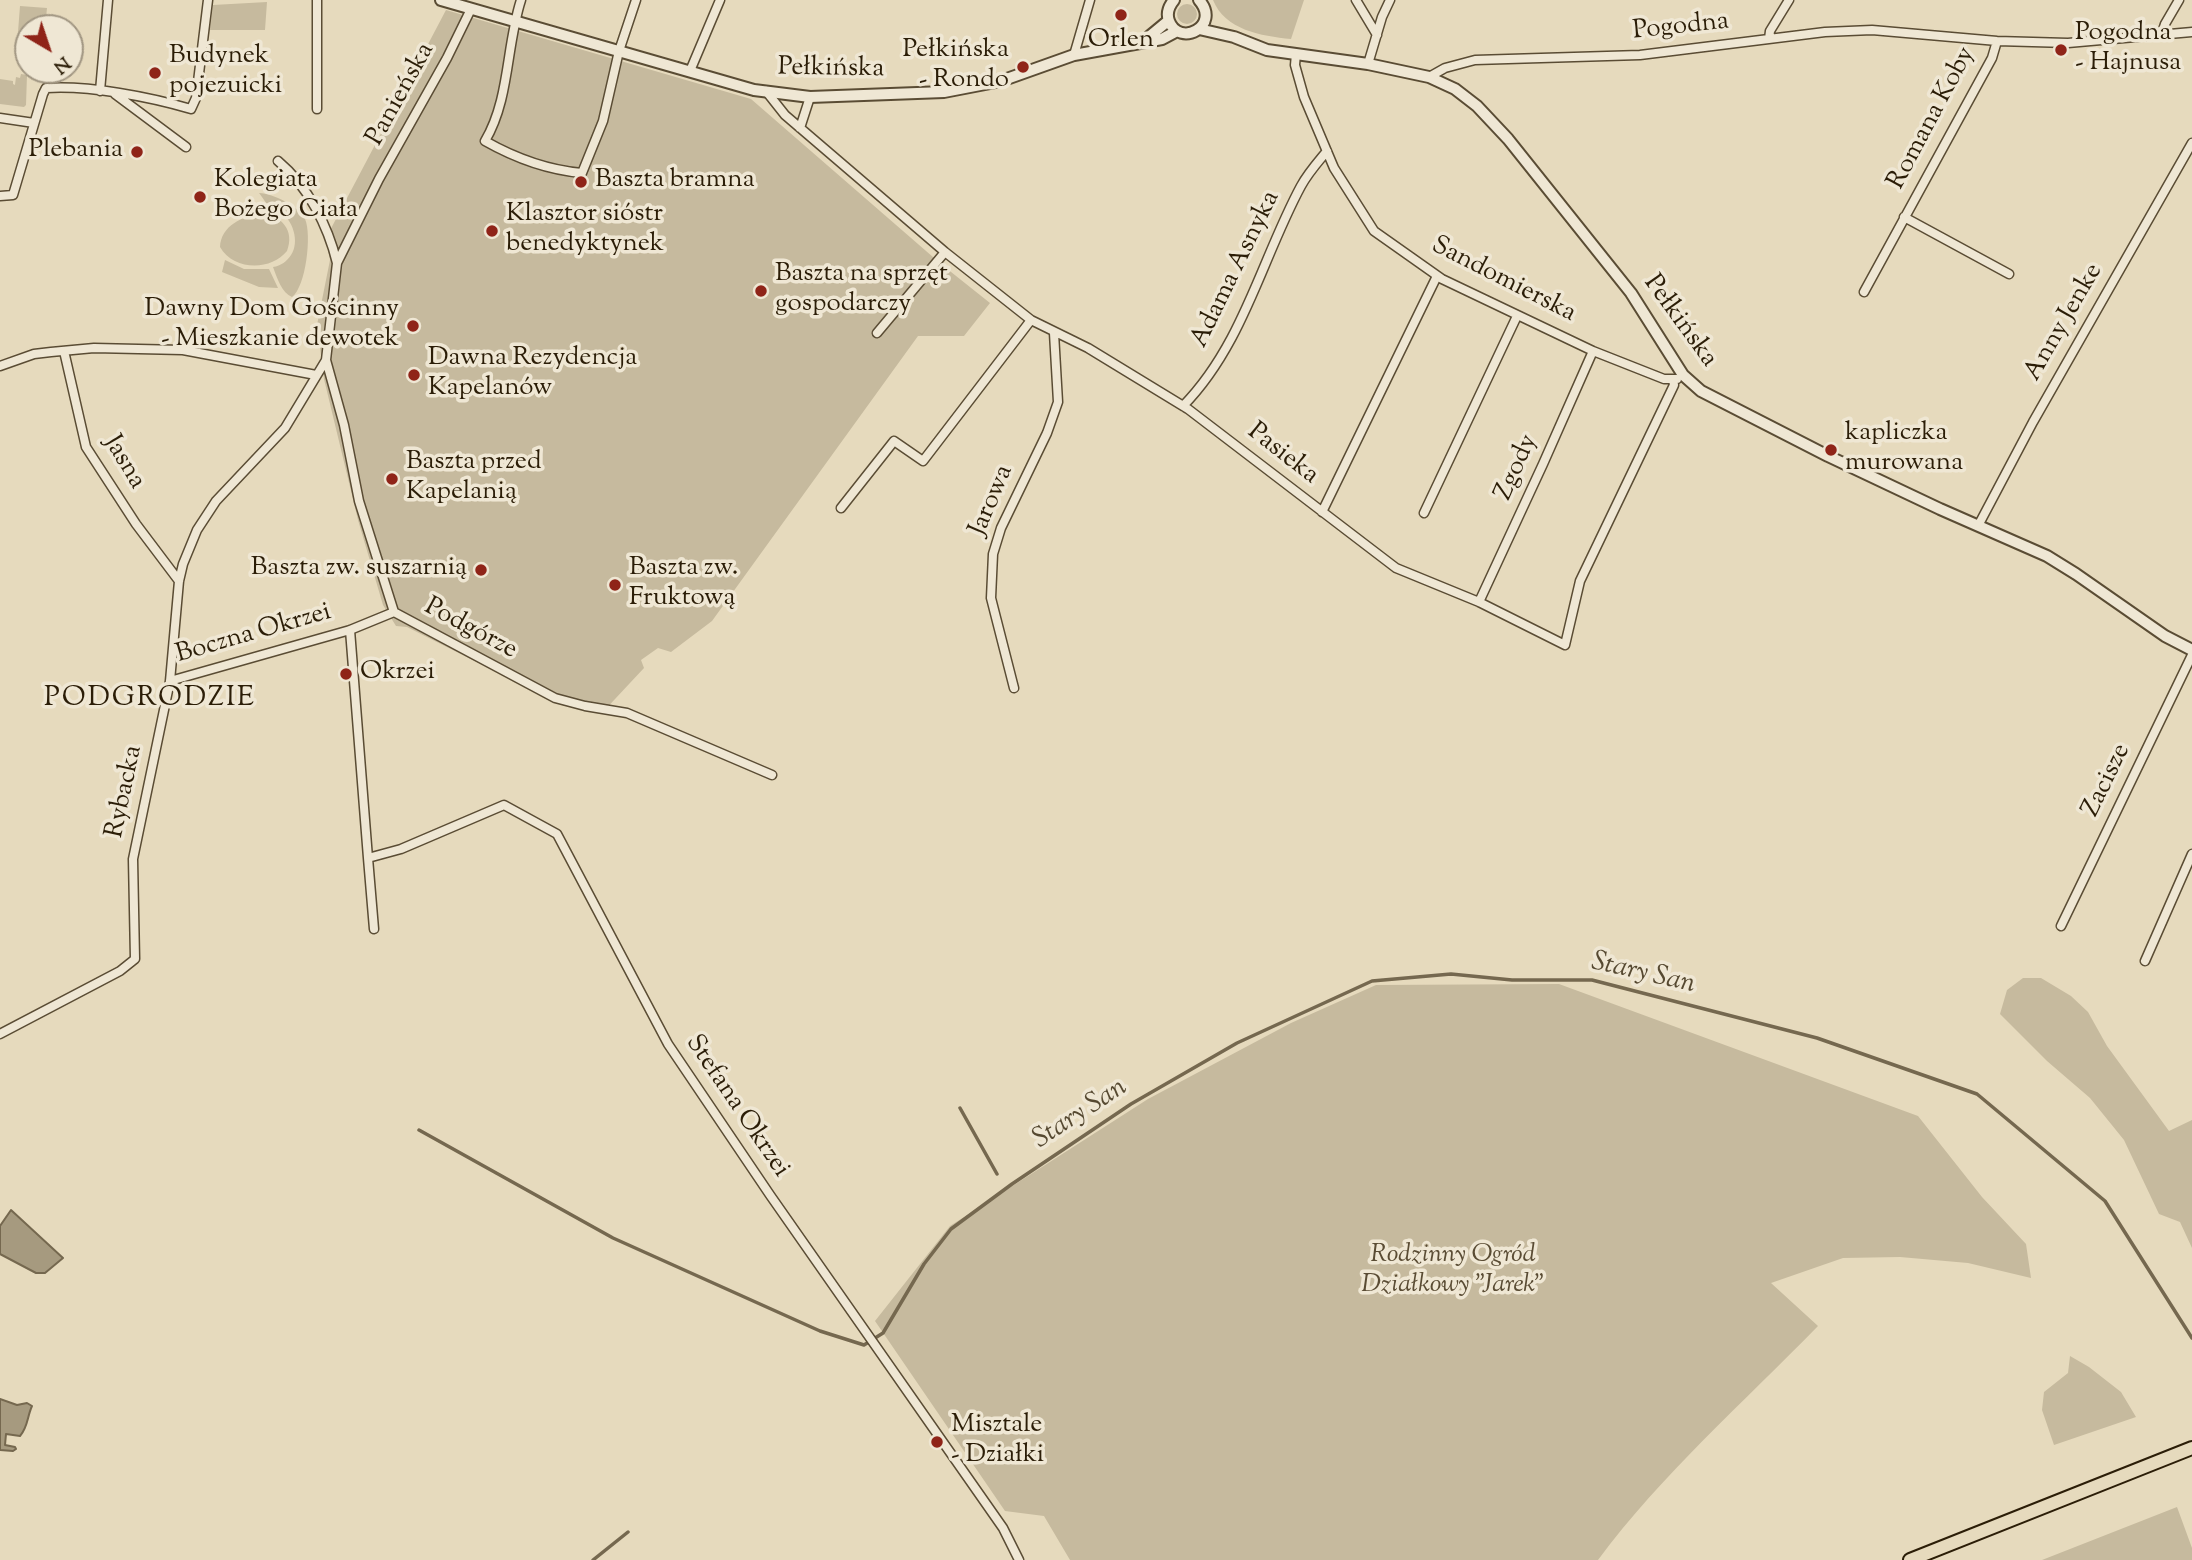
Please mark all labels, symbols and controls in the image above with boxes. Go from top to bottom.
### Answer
marker: Orlen [1113,7,1129,23]
street label: Pogodna [1631,7,1731,49]
north arrow [14,14,84,84]
place label: Pogodna - Hajnusa [2075,19,2181,80]
place label: Orlen [1088,26,1154,58]
place label: Pełkińska - Rondo [903,36,1009,98]
street label: Panieńska [361,38,443,152]
place label: Budynek pojezuicki [169,42,282,104]
marker: Pogodna - Hajnusa [2053,42,2069,58]
street label: Romana Koby [1882,43,1984,195]
text: N [47,49,76,79]
street label: Pełkińska [778,53,884,87]
marker: Pełkińska - Rondo [1015,59,1031,75]
marker: Budynek pojezuicki [147,65,163,81]
place label: Plebania [29,136,123,168]
marker: Plebania [129,144,145,160]
place label: Kolegiata Bożego Ciała [214,166,358,228]
place label: Baszta bramna [595,166,755,198]
marker: Baszta bramna [573,174,589,190]
street label: Adama Asnyka [1186,187,1288,353]
marker: Kolegiata Bożego Ciała [192,189,208,205]
place label: Klasztor sióstr benedyktynek [506,200,664,262]
marker: Klasztor sióstr benedyktynek [484,223,500,239]
street label: Sandomierska [1425,231,1581,331]
street label: Anny Jenke [2019,259,2111,387]
place label: Baszta na sprzęt gospodarczy [775,260,948,322]
street label: Pełkińska [1635,270,1723,374]
marker: Baszta na sprzęt gospodarczy [753,283,769,299]
place label: Dawny Dom Gościnny - Mieszkanie dewotek [145,295,399,356]
marker: Dawny Dom Gościnny - Mieszkanie dewotek [405,318,421,334]
place label: Dawna Rezydencja Kapelanów [428,344,637,406]
marker: Dawna Rezydencja Kapelanów [406,367,422,383]
street label: Pasieka [1240,417,1324,493]
place label: kapliczka murowana [1845,419,1963,480]
street label: Jasna [95,430,151,496]
street label: Zgody [1490,430,1546,506]
marker: kapliczka murowana [1823,442,1839,458]
place label: Baszta przed Kapelanią [406,448,542,510]
street label: Jarowa [964,461,1022,541]
marker: Baszta przed Kapelanią [384,471,400,487]
place label: Baszta zw. suszarnią [251,554,467,586]
place label: Baszta zw. Fruktową [629,554,738,616]
marker: Baszta zw. suszarnią [473,562,489,578]
marker: Baszta zw. Fruktową [607,577,623,593]
street label: Podgórze [418,593,522,667]
street label: Boczna Okrzei [173,598,335,672]
place label: Okrzei [360,658,435,690]
marker: Okrzei [338,666,354,682]
district label: PODGRODZIE [45,683,255,717]
street label: Zacisze [2077,739,2139,823]
street label: Rybacka [101,743,151,841]
water label: Stary San [1588,947,1698,1003]
street label: Stefana Okrzei [677,1030,795,1184]
water label: Stary San [1028,1072,1134,1158]
park label: Rodzinny Ogród Działkowy "Jarek" [1361,1241,1545,1302]
place label: Misztale - Działki [951,1411,1044,1472]
marker: Misztale - Działki [929,1434,945,1450]

